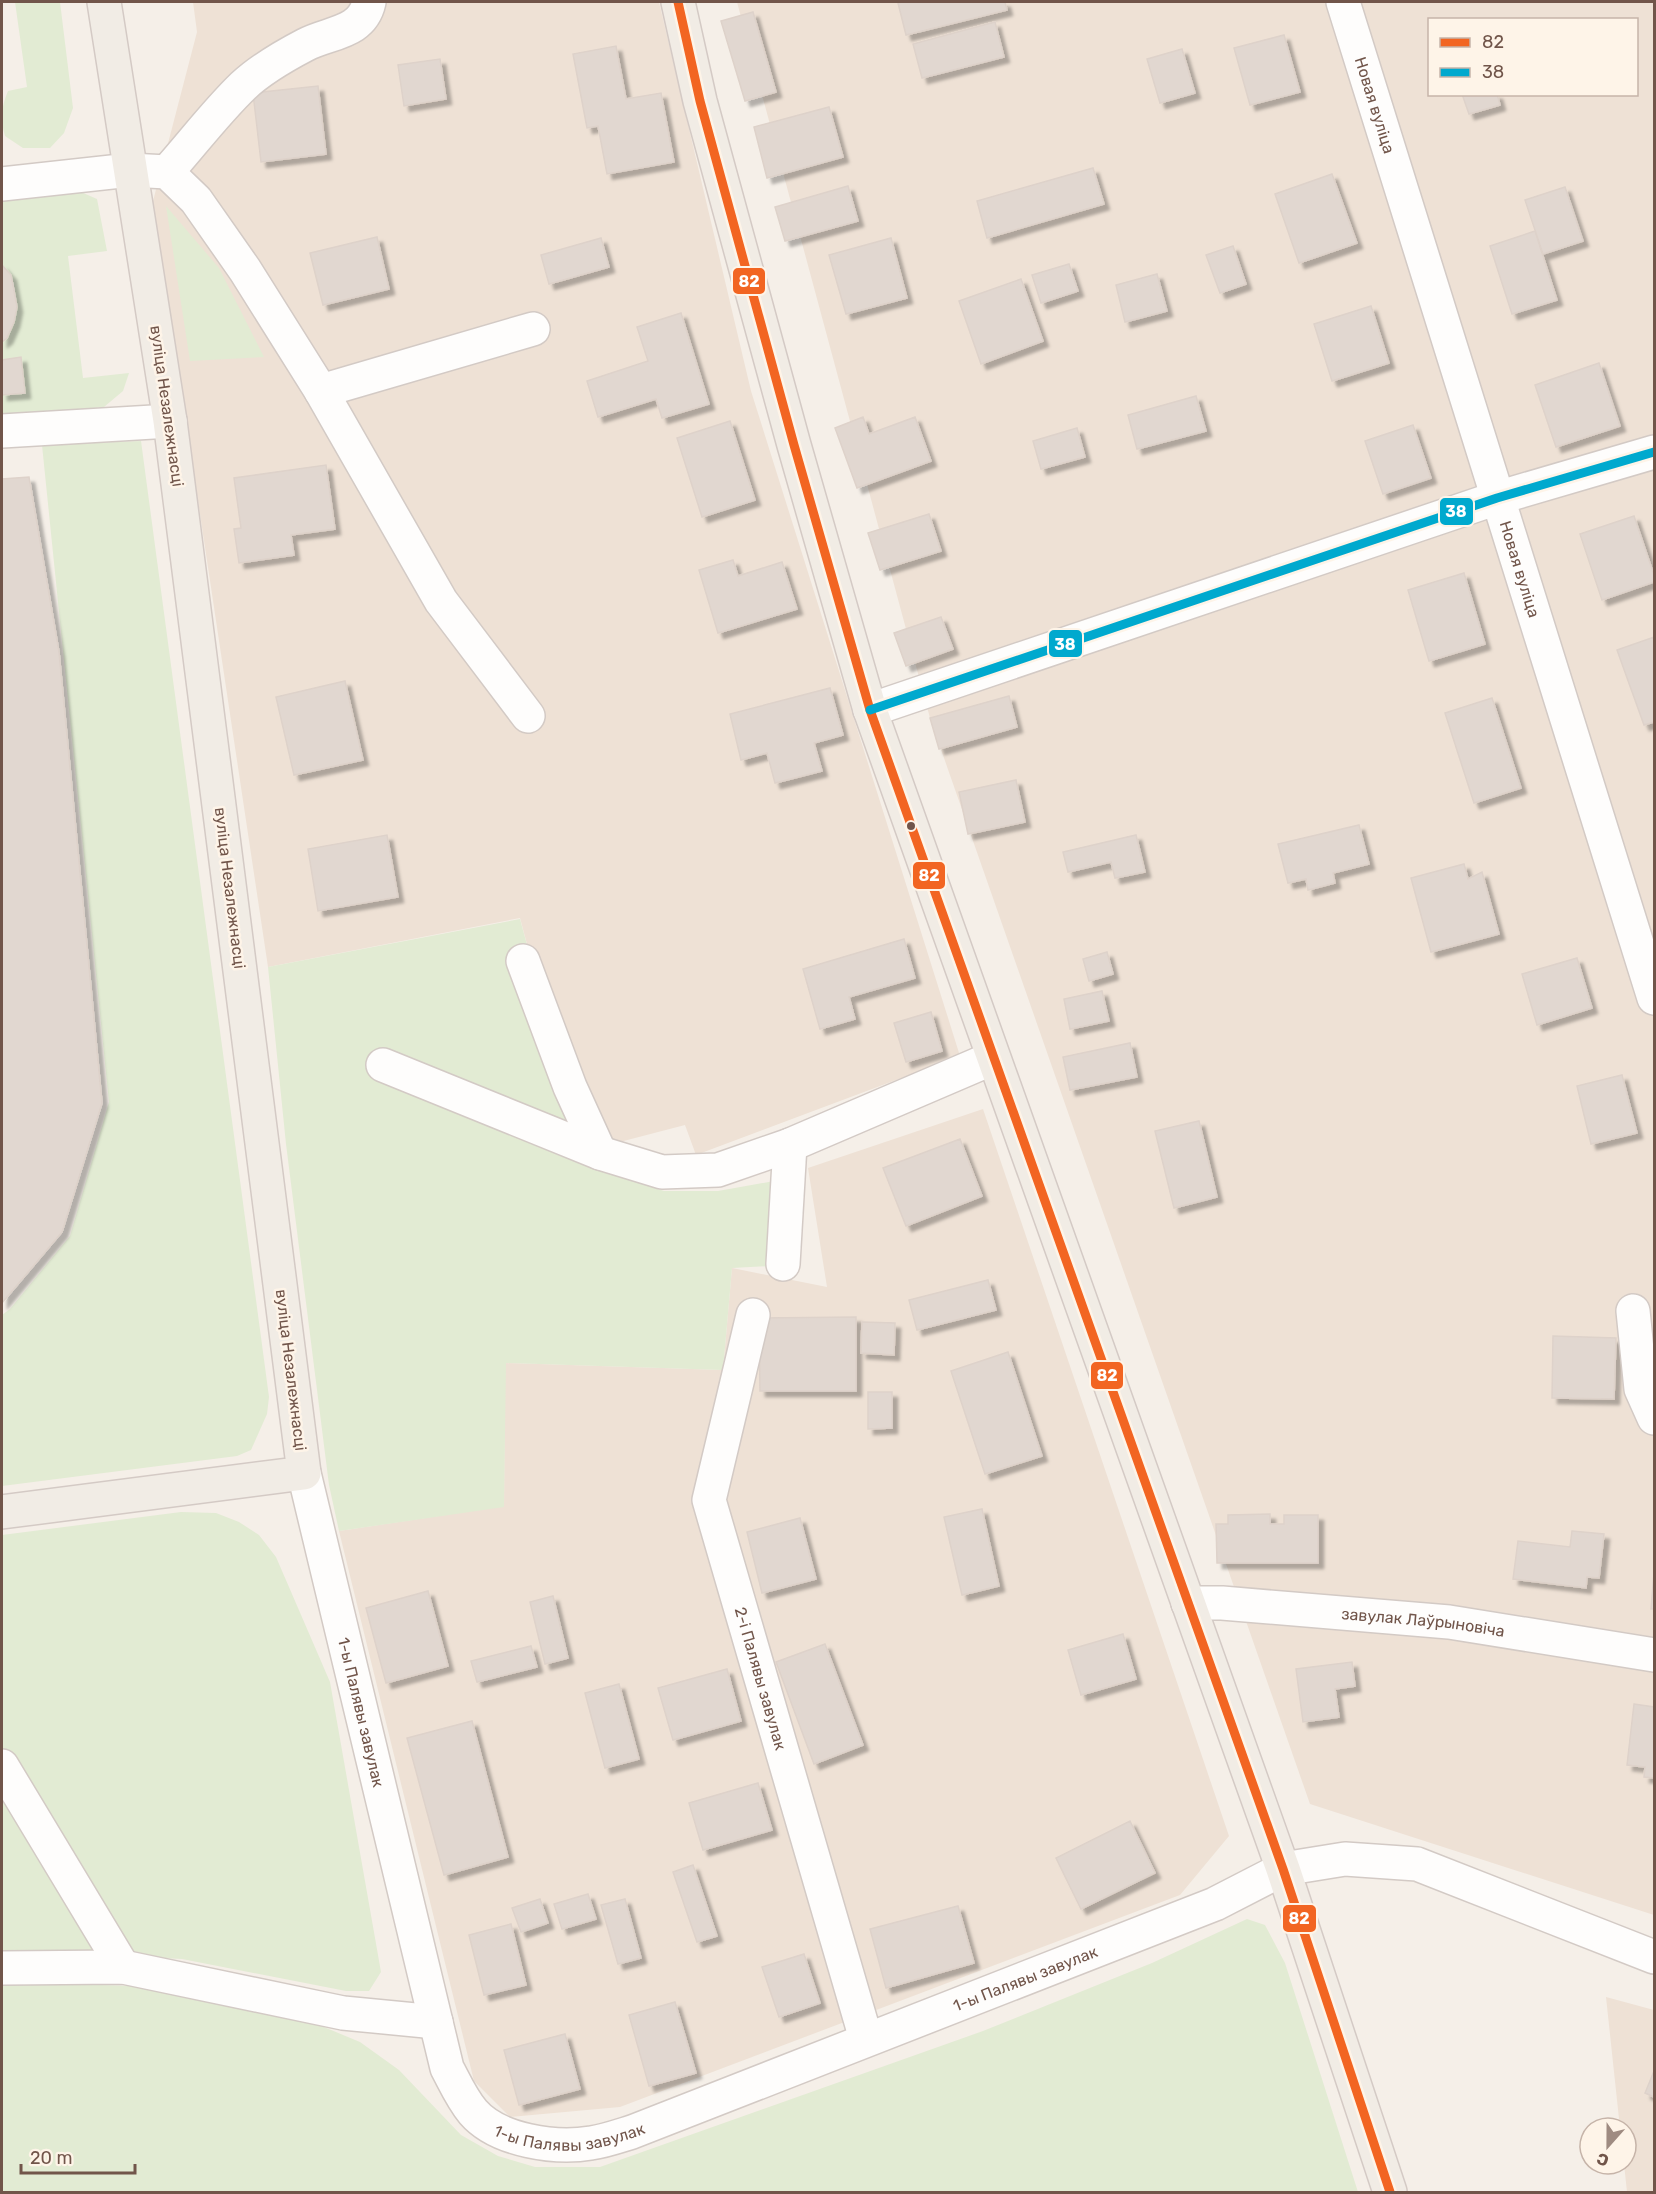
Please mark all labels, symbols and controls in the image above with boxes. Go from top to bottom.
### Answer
legend [1428,18,1638,96]
text: 82 [1482,31,1504,53]
street label: Новая вуліца [1351,54,1399,156]
text: 38 [1482,61,1504,83]
line badge: 82 [732,267,766,295]
text: 82 [738,272,760,291]
street label: вуліца Незалежнасці [146,324,188,488]
line badge: 38 [1439,497,1474,526]
text: 38 [1445,502,1467,521]
street label: Новая вуліца [1496,518,1544,620]
line badge: 38 [1048,629,1083,658]
text: 38 [1054,635,1076,654]
street label: вуліца Незалежнасці [211,806,249,970]
unlabelled marker [905,820,917,832]
line badge: 82 [912,861,946,890]
text: 82 [918,866,940,885]
street label: вуліца Незалежнасці [272,1288,310,1452]
line badge: 82 [1090,1361,1124,1390]
text: 82 [1096,1366,1118,1385]
street label: завулак Лаўрыновіча [1341,1604,1506,1640]
street label: 2-і Палявы завулак [731,1605,791,1753]
street label: 1-ы Палявы завулак [334,1635,389,1789]
line badge: 82 [1282,1904,1317,1933]
text: 82 [1288,1909,1310,1928]
street label: 1-ы Палявы завулак [950,1941,1100,2015]
north arrow [1578,2116,1638,2176]
street label: 1-ы Палявы завулак [491,2118,648,2154]
scale bar [21,2137,135,2175]
text: 20 m [30,2147,72,2169]
text: С [1594,2149,1611,2170]

